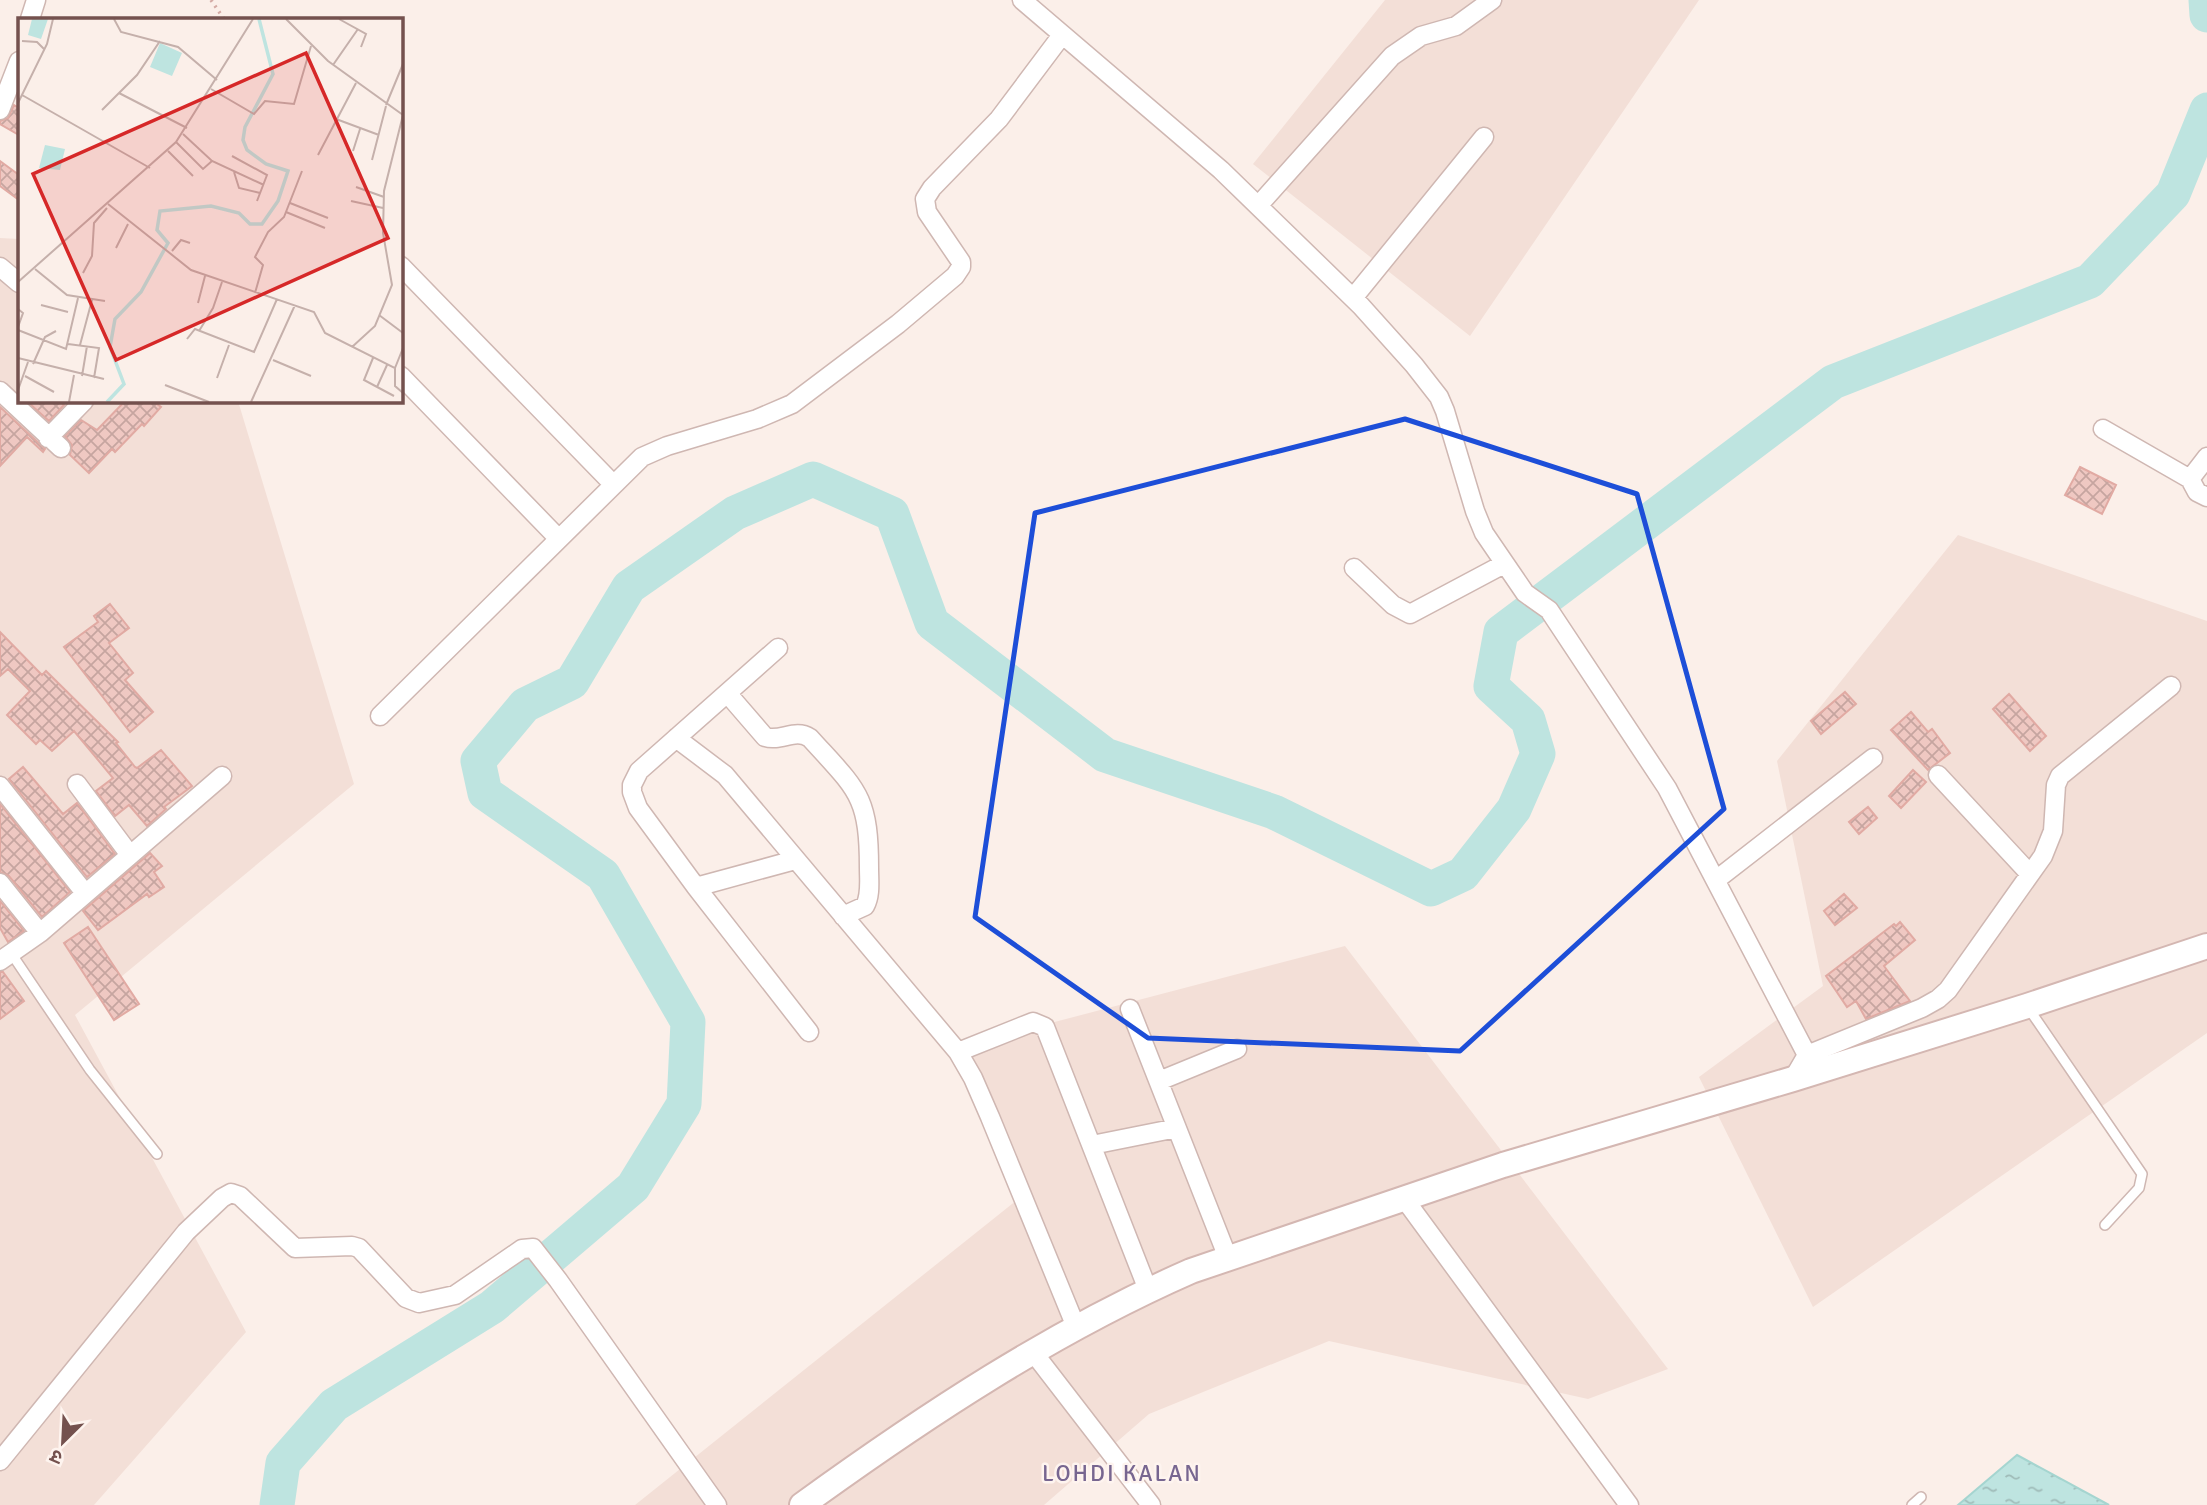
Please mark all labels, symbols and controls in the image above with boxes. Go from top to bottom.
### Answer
inset map [18,18,402,402]
north arrow [28,1407,98,1477]
text: उ [46,1443,66,1470]
district label: LOHDI KALAN [1042,1459,1202,1488]

